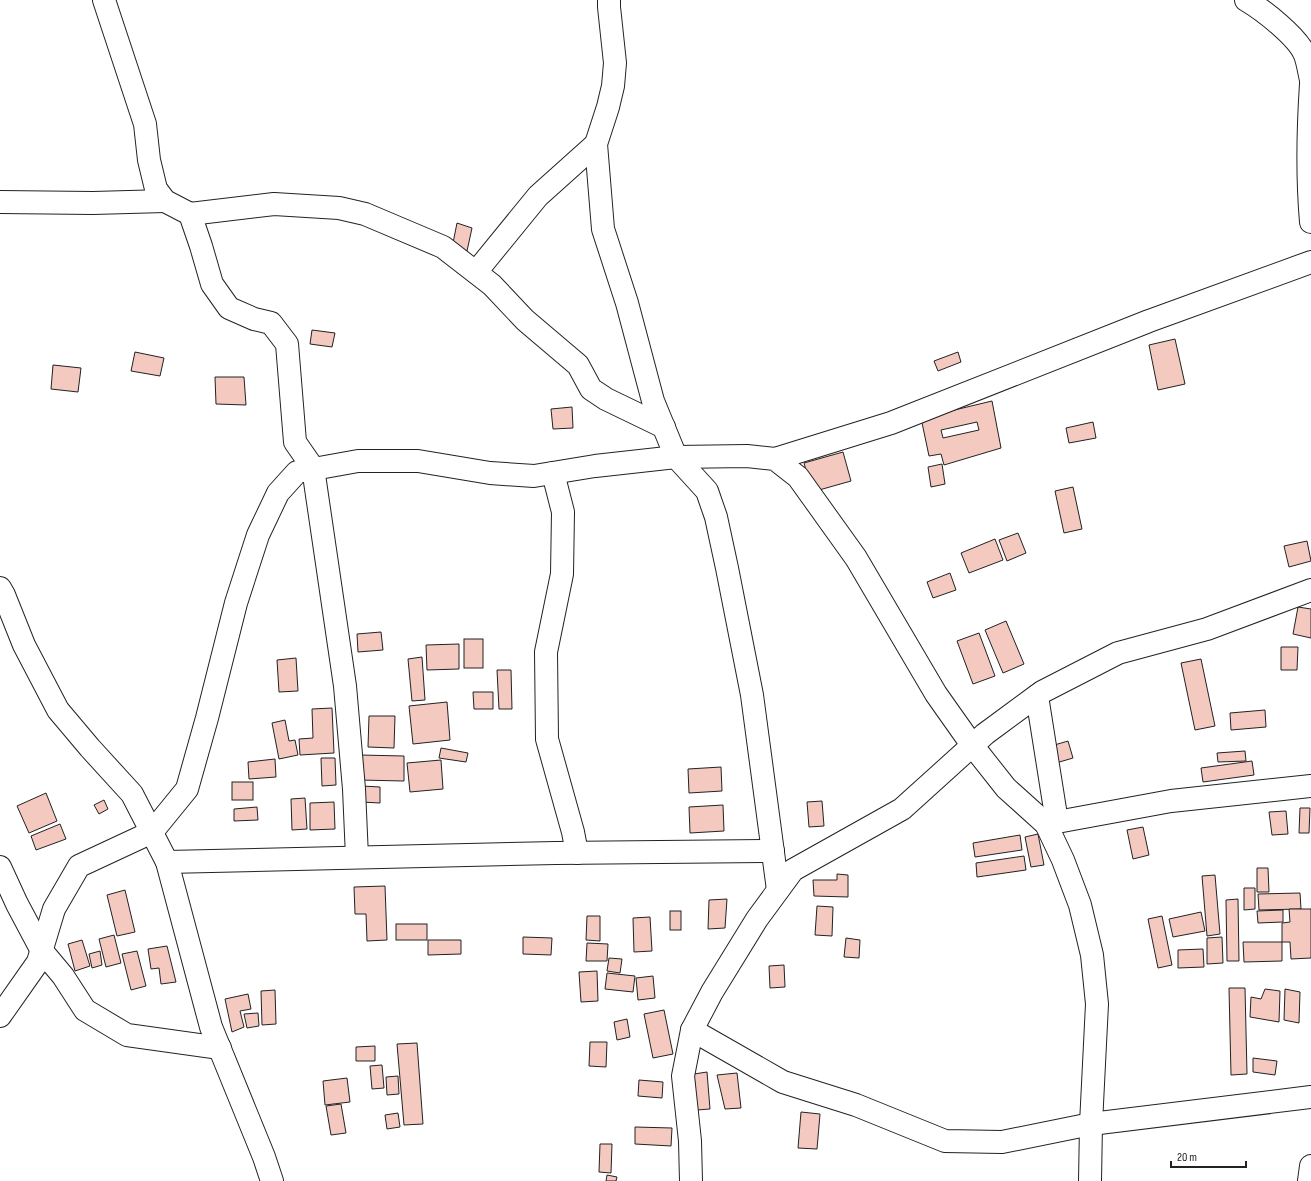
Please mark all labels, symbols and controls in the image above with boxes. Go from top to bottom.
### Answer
scale bar [1171,1143,1246,1169]
text: 20 m [1177,1150,1197,1165]

